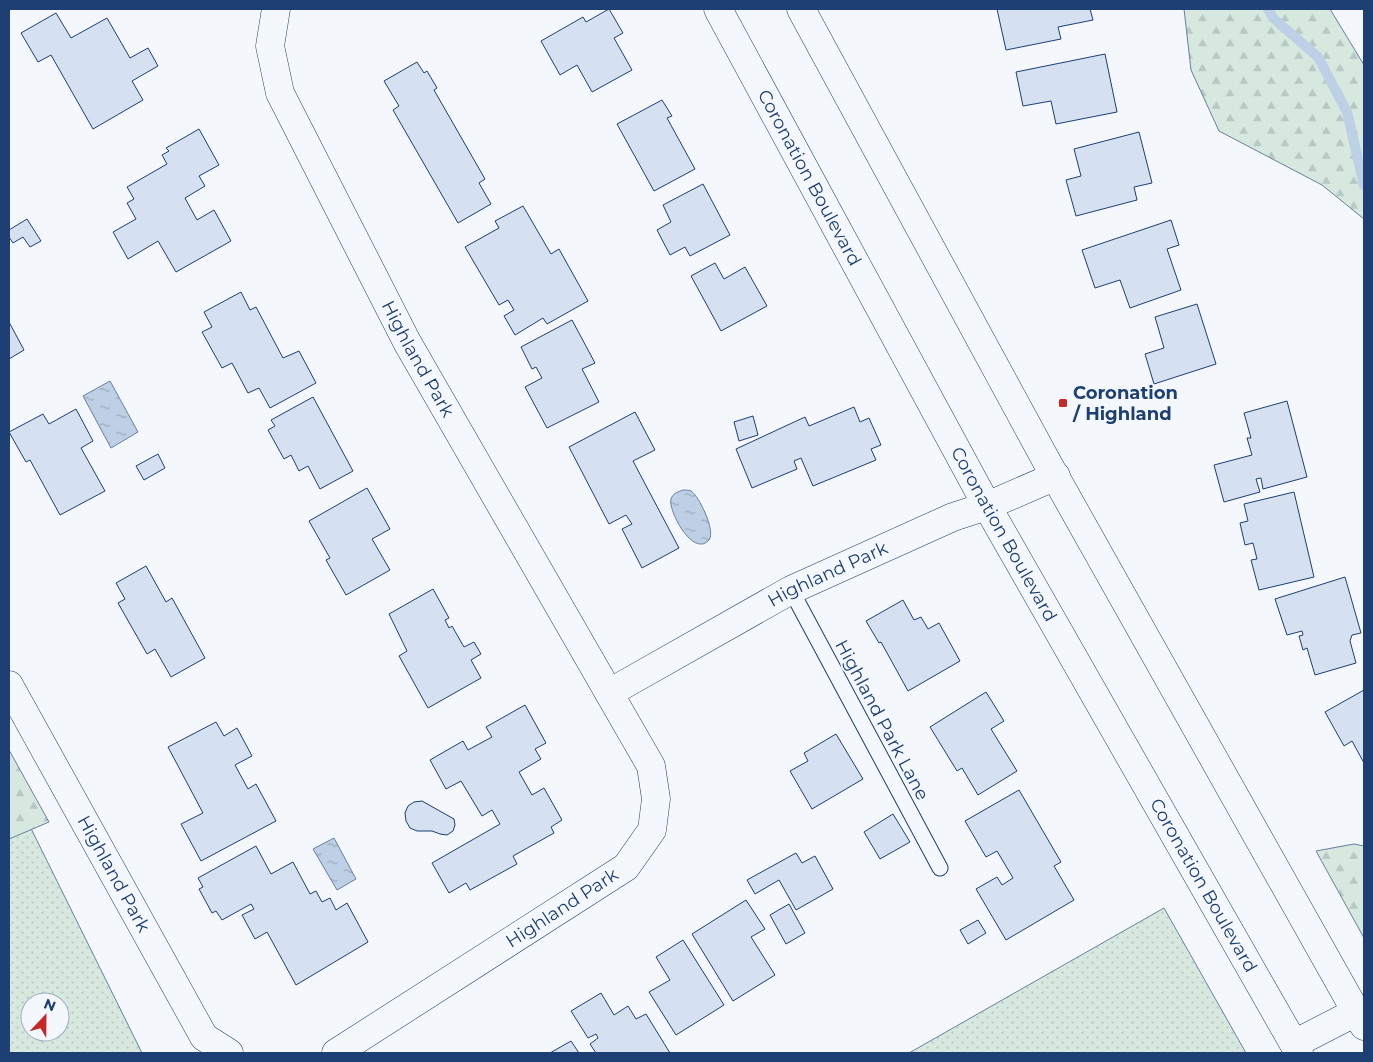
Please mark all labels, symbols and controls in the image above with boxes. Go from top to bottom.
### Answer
street label: Coronation Boulevard [753,86,866,270]
street label: Highland Park [377,297,459,421]
place label: Coronation / Highland [1072,382,1178,425]
marker: Coronation / Highland [1057,397,1069,409]
street label: Coronation Boulevard [946,443,1062,626]
street label: Highland Park [764,537,891,612]
street label: Highland Park Lane [830,636,934,804]
street label: Coronation Boulevard [1145,795,1262,976]
street label: Highland Park [73,812,155,936]
street label: Highland Park [502,863,623,953]
north arrow [20,992,70,1042]
text: N [41,994,58,1015]

